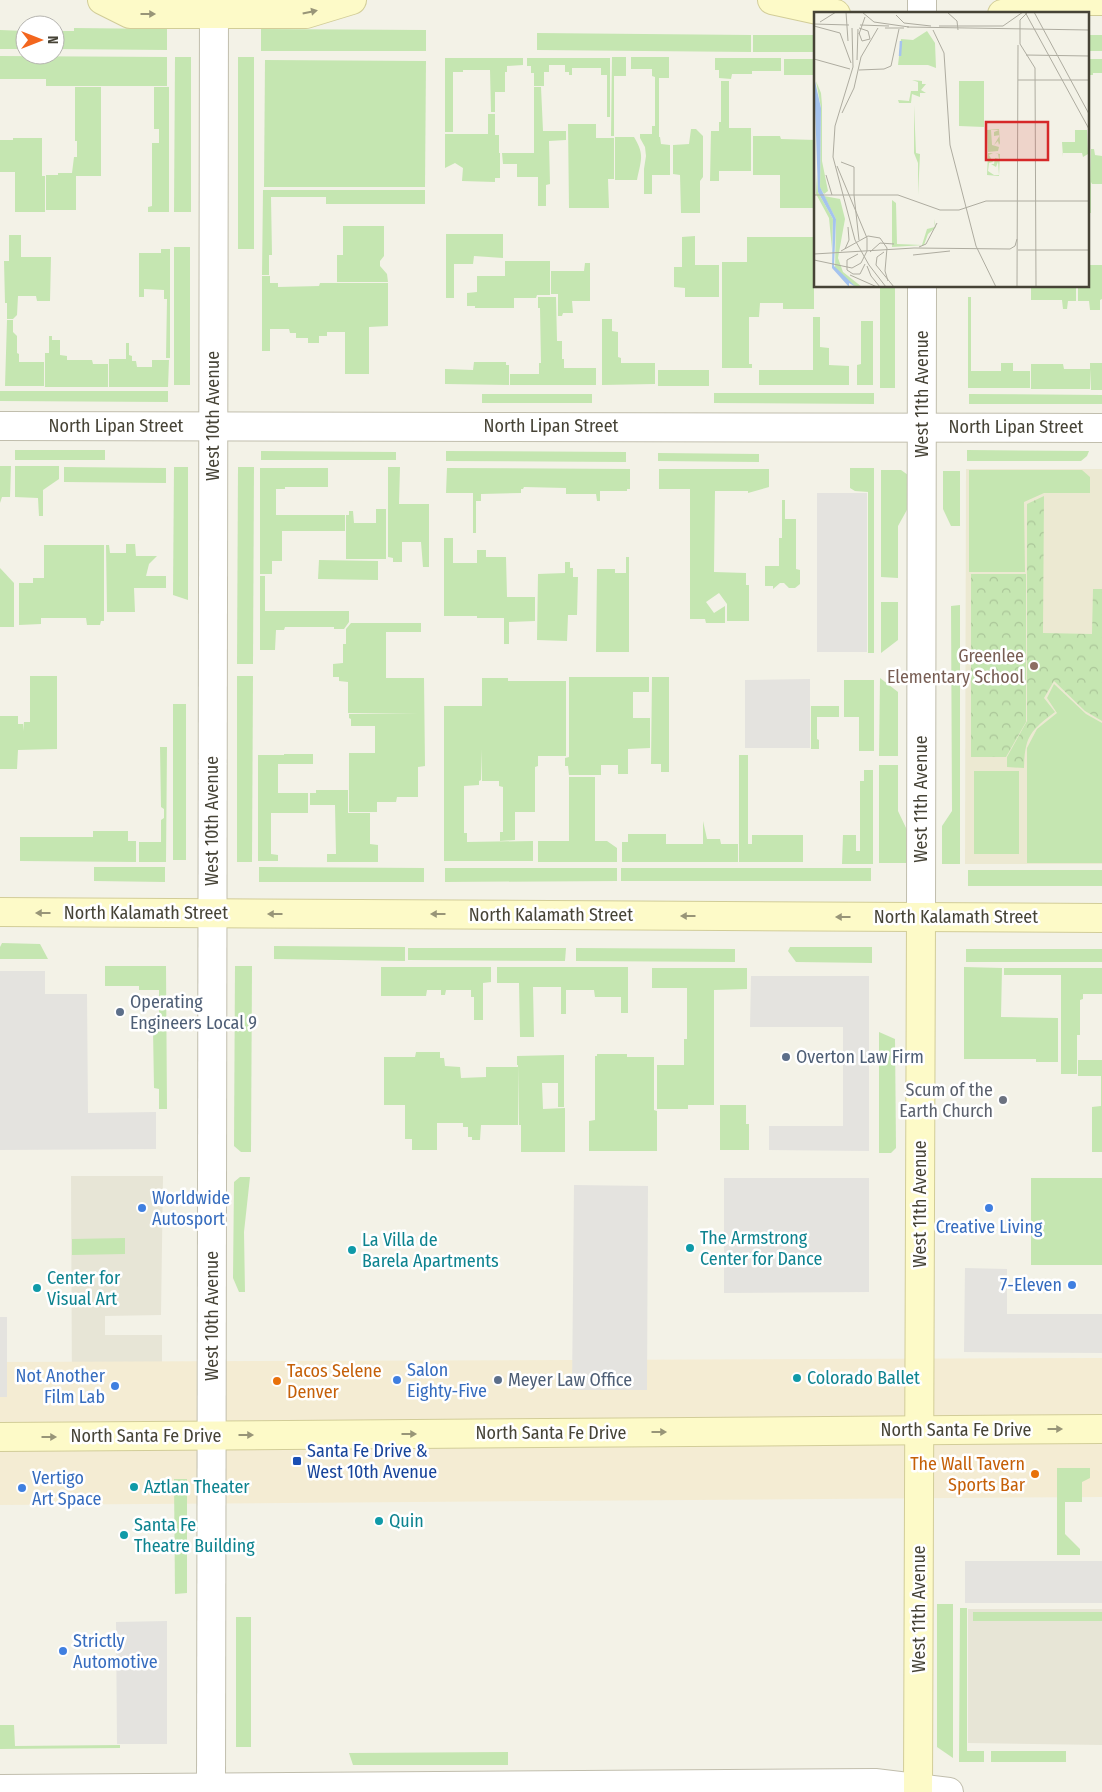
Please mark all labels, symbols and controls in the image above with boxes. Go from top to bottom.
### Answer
one-way arrow [302,8,317,16]
one-way arrow [140,10,156,18]
inset map [814,12,1090,288]
north arrow [15,15,65,65]
text: N [44,36,61,44]
street label: West 11th Avenue [911,330,933,458]
street label: West 10th Avenue [202,351,224,481]
street label: North Lipan Street [49,415,184,437]
street label: North Lipan Street [484,415,619,437]
street label: North Lipan Street [949,416,1084,438]
place label: Greenlee Elementary School [887,645,1024,688]
marker: Greenlee Elementary School [1028,660,1040,672]
street label: West 11th Avenue [910,735,932,863]
street label: West 10th Avenue [201,756,223,886]
street label: North Kalamath Street [64,902,228,924]
street label: North Kalamath Street [469,904,633,926]
street label: North Kalamath Street [874,906,1038,928]
one-way arrow [34,909,50,917]
one-way arrow [267,910,283,918]
one-way arrow [429,910,445,918]
one-way arrow [679,912,695,920]
one-way arrow [835,913,851,921]
place label: Operating Engineers Local 9 [130,991,257,1034]
marker: Operating Engineers Local 9 [114,1006,126,1018]
place label: Overton Law Firm [796,1046,924,1068]
marker: Overton Law Firm [780,1051,792,1063]
place label: Scum of the Earth Church [899,1079,993,1122]
marker: Scum of the Earth Church [997,1094,1009,1106]
street label: West 11th Avenue [909,1140,931,1268]
place label: Worldwide Autosport [152,1187,230,1230]
marker: Worldwide Autosport [136,1202,148,1214]
marker: Creative Living [983,1202,995,1214]
place label: Creative Living [936,1216,1043,1238]
place label: The Armstrong Center for Dance [700,1227,822,1270]
place label: La Villa de Barela Apartments [362,1229,499,1272]
marker: The Armstrong Center for Dance [684,1242,696,1254]
marker: La Villa de Barela Apartments [346,1244,358,1256]
street label: West 10th Avenue [201,1251,223,1381]
place label: Center for Visual Art [47,1267,121,1310]
place label: 7-Eleven [1000,1274,1062,1296]
marker: 7-Eleven [1066,1279,1078,1291]
marker: Center for Visual Art [31,1282,43,1294]
place label: Salon Eighty-Five [407,1359,487,1402]
place label: Tacos Selene Denver [287,1360,382,1403]
place label: Not Another Film Lab [16,1365,106,1408]
place label: Colorado Ballet [807,1367,920,1389]
place label: Meyer Law Office [508,1369,632,1391]
marker: Colorado Ballet [791,1372,803,1384]
marker: Salon Eighty-Five [391,1374,403,1386]
marker: Meyer Law Office [492,1374,504,1386]
marker: Tacos Selene Denver [271,1375,283,1387]
marker: Not Another Film Lab [109,1380,121,1392]
street label: North Santa Fe Drive [881,1419,1032,1441]
street label: North Santa Fe Drive [476,1422,627,1444]
street label: North Santa Fe Drive [71,1425,222,1447]
one-way arrow [1048,1425,1064,1433]
one-way arrow [651,1428,667,1436]
one-way arrow [401,1430,417,1438]
one-way arrow [238,1431,254,1439]
one-way arrow [41,1433,57,1441]
place label: Santa Fe Drive & West 10th Avenue [307,1440,437,1483]
place label: The Wall Tavern Sports Bar [910,1453,1026,1496]
marker: Santa Fe Drive & West 10th Avenue [291,1455,303,1467]
place label: Vertigo Art Space [32,1467,101,1510]
marker: The Wall Tavern Sports Bar [1029,1468,1041,1480]
place label: Aztlan Theater [144,1476,250,1498]
marker: Aztlan Theater [128,1481,140,1493]
marker: Vertigo Art Space [16,1482,28,1494]
place label: Quin [389,1510,424,1532]
place label: Santa Fe Theatre Building [134,1514,255,1557]
marker: Quin [373,1515,385,1527]
marker: Santa Fe Theatre Building [118,1529,130,1541]
street label: West 11th Avenue [908,1545,930,1673]
place label: Strictly Automotive [73,1630,158,1673]
marker: Strictly Automotive [57,1645,69,1657]

